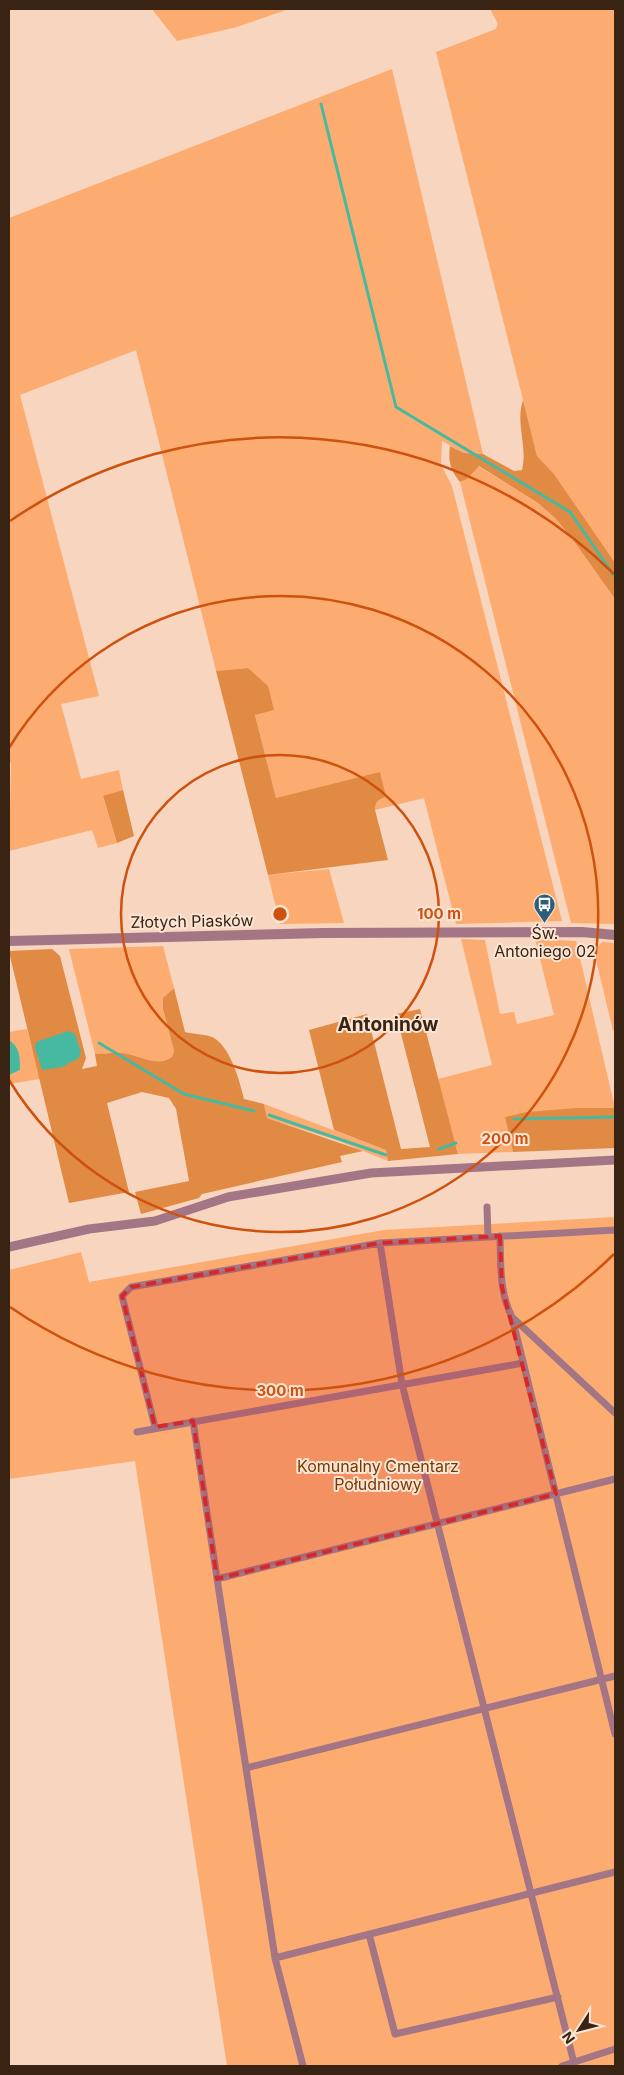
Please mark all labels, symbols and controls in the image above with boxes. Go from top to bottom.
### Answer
bus stop icon: Św. Antoniego 02 [533,892,557,923]
text: 100 m [417,904,461,923]
centre of rings [271,905,289,923]
street label: Złotych Piasków [130,910,254,932]
place label: Św. Antoniego 02 [494,923,596,961]
district label: Antoninów [338,1013,438,1036]
text: 200 m [482,1129,528,1148]
text: 300 m [256,1381,304,1400]
park label: Komunalny Cmentarz Południowy [297,1456,459,1494]
north arrow [554,2005,604,2055]
text: N [558,2029,578,2047]

